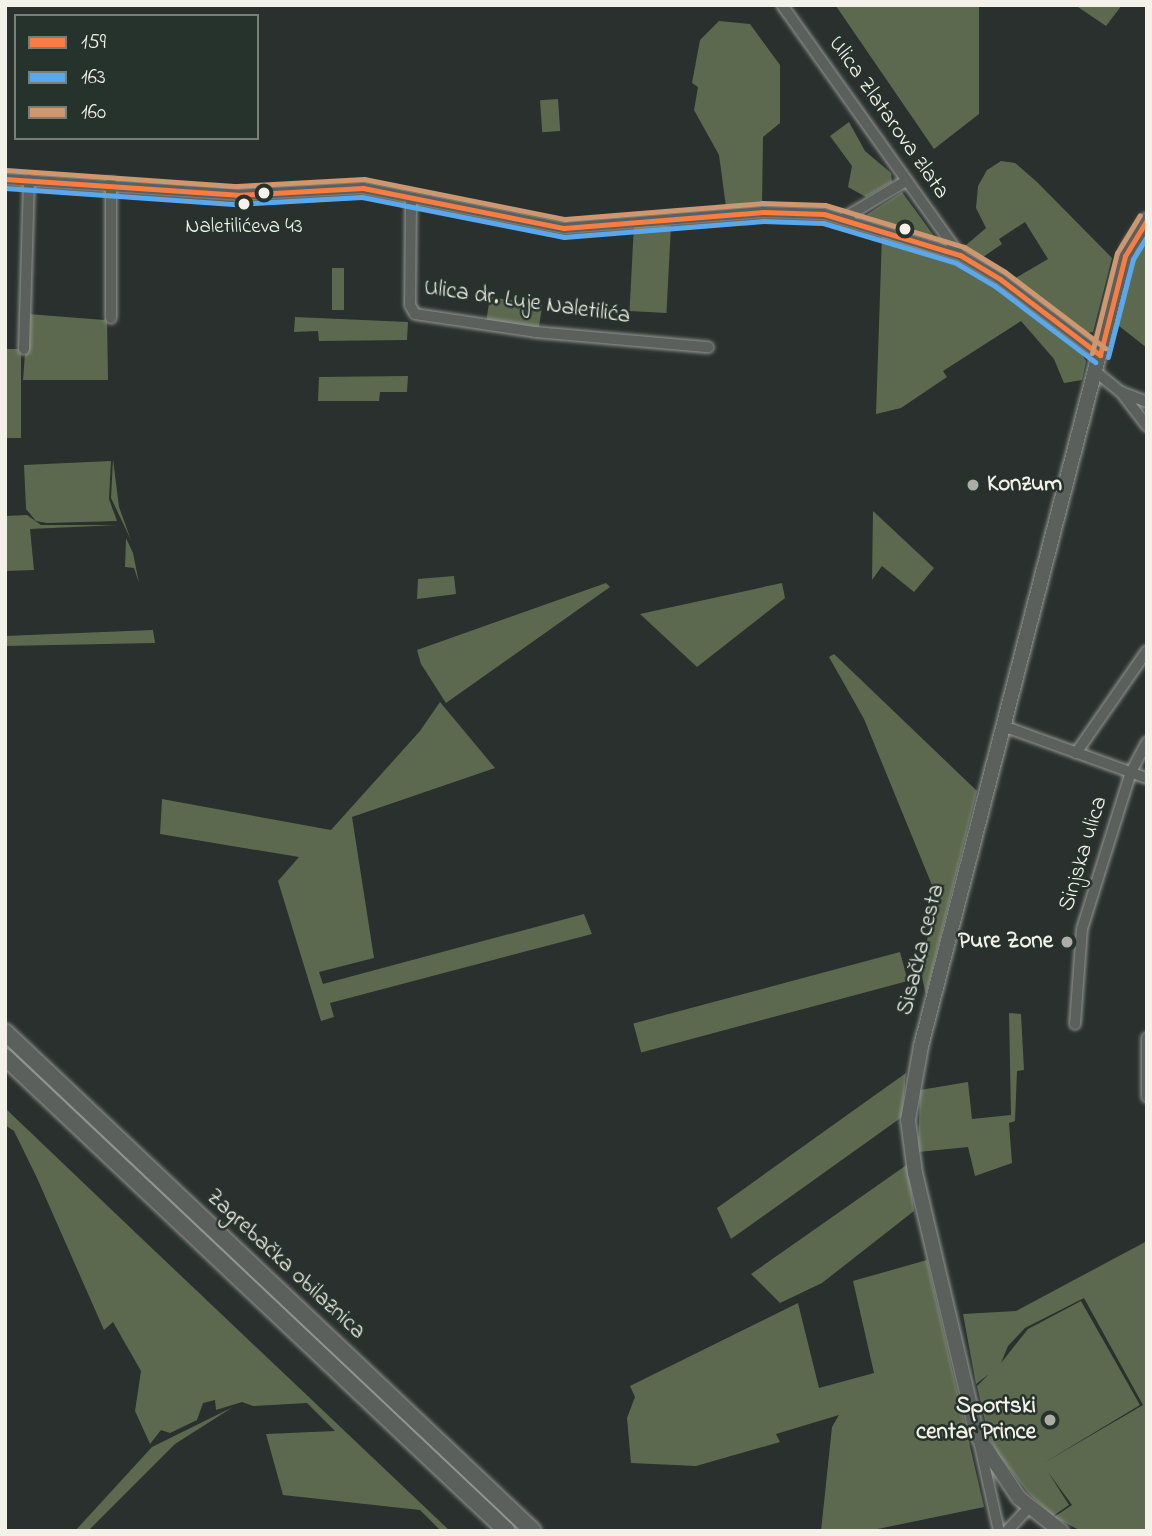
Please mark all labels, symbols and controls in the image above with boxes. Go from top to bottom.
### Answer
legend [14,14,259,140]
text: 159 [81,28,106,58]
street label: Ulica Zlatarova zlata [821,31,955,205]
text: 163 [81,63,106,93]
text: 160 [81,98,106,128]
unlabelled marker [257,186,271,200]
marker: Naletilićeva 43 [237,197,251,211]
place label: Naletilićeva 43 [185,214,303,240]
unlabelled marker [898,222,912,236]
street label: Ulica dr. Luje Naletilića [422,275,632,331]
place label: Konzum [987,471,1062,499]
marker: Konzum [965,477,981,493]
street label: Sinjska ulica [1053,793,1115,915]
street label: Sisačka cesta [892,882,952,1018]
place label: Pure Zone [958,928,1053,956]
marker: Pure Zone [1059,934,1075,950]
street label: Zagrebačka obilaznica [200,1184,370,1346]
place label: Sportski centar Prince [916,1393,1036,1447]
marker: Sportski centar Prince [1042,1412,1058,1428]

